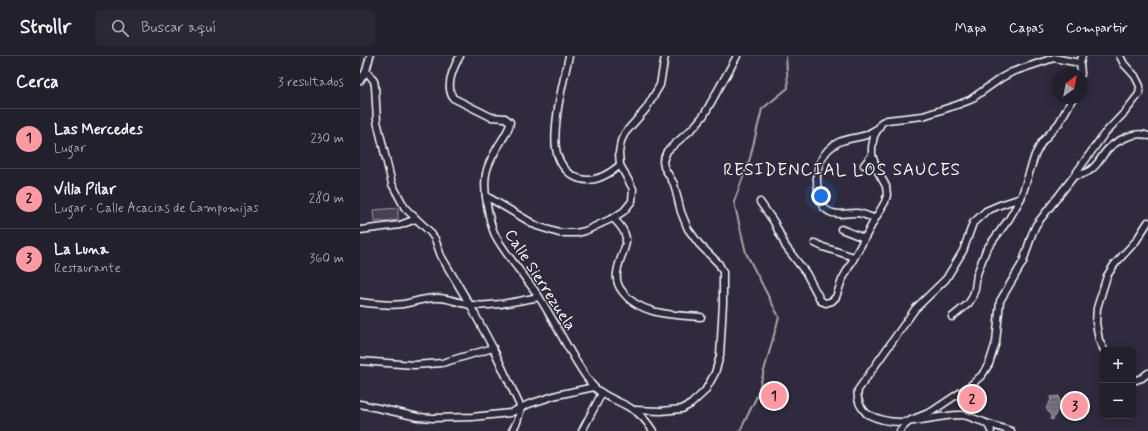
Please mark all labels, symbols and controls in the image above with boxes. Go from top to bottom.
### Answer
search box [95,10,375,46]
text: Strollr [20,15,71,40]
icon: search [109,17,131,39]
text: Buscar aquí [141,18,216,38]
text: Mapa [955,19,987,37]
text: Capas [1009,19,1044,37]
text: Compartir [1066,19,1128,37]
north arrow [1052,68,1088,104]
text: Cerca [16,71,59,93]
text: 3 resultados [278,74,344,91]
text: Las Mercedes [54,120,143,140]
text: 1 [26,130,32,147]
text: 230 m [310,130,344,147]
text: Lugar [54,140,86,157]
district label: RESIDENCIAL LOS SAUCES [723,159,961,181]
text: Villa Pilar [54,180,116,200]
your location [811,186,831,206]
text: 2 [26,190,32,207]
text: 280 m [309,190,344,207]
text: Lugar · Calle Acacias de Campomijas [54,200,259,217]
street label: Calle Sierrezuela [499,225,581,335]
text: La Luna [54,240,109,260]
text: 3 [26,250,32,267]
text: 360 m [309,250,344,267]
text: Restaurante [54,260,121,277]
map controls [1100,347,1136,419]
button: + [1100,347,1136,383]
pin: 1 [761,381,787,411]
button: − [1100,383,1136,419]
pin: 2 [959,384,985,414]
pin: 3 [1062,391,1088,421]

